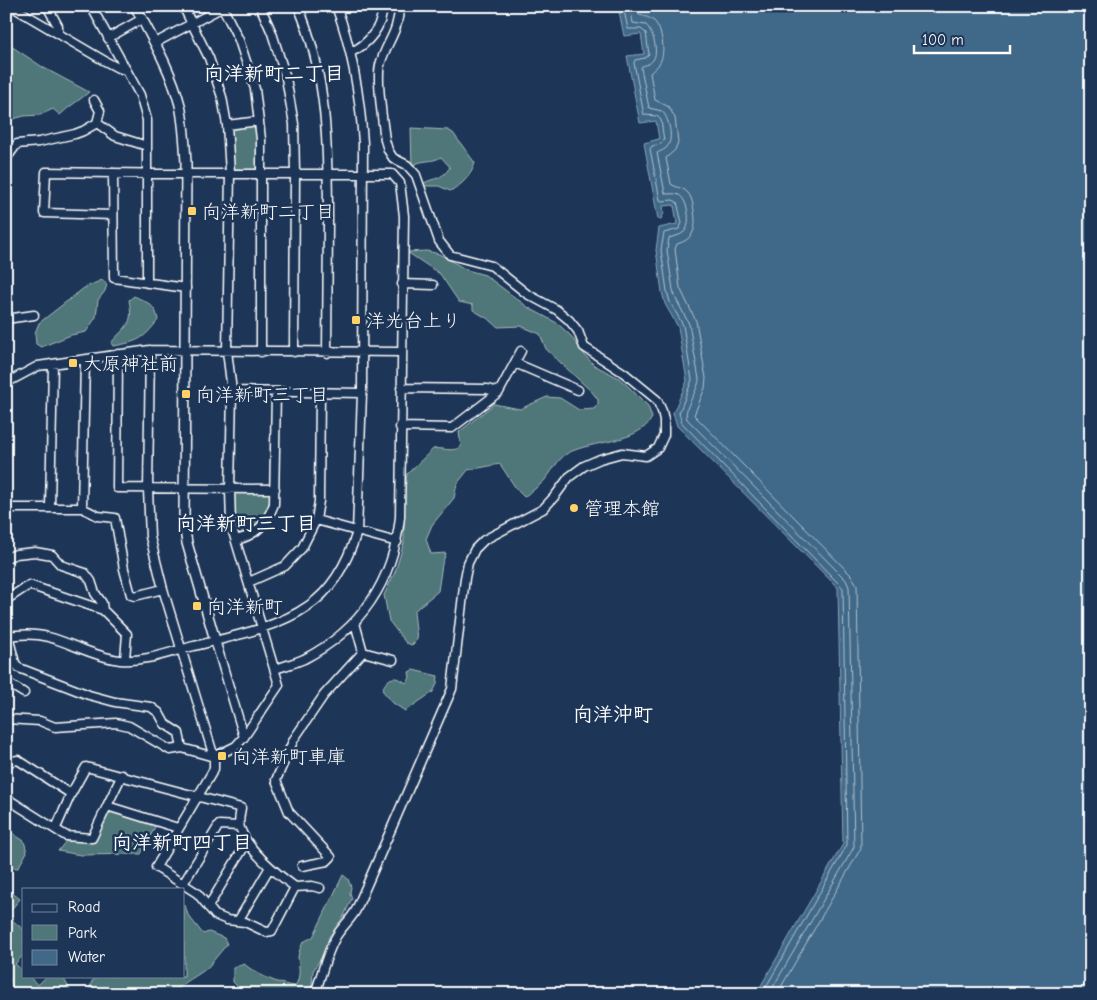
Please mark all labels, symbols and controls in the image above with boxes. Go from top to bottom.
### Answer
scale bar [914,22,1011,54]
text: 100 m [922,31,964,49]
district label: 向洋新町二丁目 [204,62,344,85]
place label: 向洋新町二丁目 [202,201,335,223]
marker: 向洋新町二丁目 [186,205,198,217]
place label: 洋光台上り [366,310,461,332]
marker: 洋光台上り [350,314,362,326]
place label: 大原神社前 [83,353,178,375]
marker: 大原神社前 [67,357,79,369]
place label: 向洋新町三丁目 [196,384,329,406]
marker: 向洋新町三丁目 [180,388,192,400]
place label: 管理本館 [584,498,660,520]
marker: 管理本館 [568,502,580,514]
district label: 向洋新町三丁目 [176,512,316,535]
place label: 向洋新町 [207,596,283,618]
marker: 向洋新町 [191,600,203,612]
district label: 向洋沖町 [573,703,653,726]
place label: 向洋新町車庫 [232,746,346,768]
marker: 向洋新町車庫 [216,750,228,762]
district label: 向洋新町四丁目 [112,831,252,854]
legend [22,888,185,978]
text: Road [68,898,100,916]
text: Park [68,924,97,942]
text: Water [68,948,105,966]

